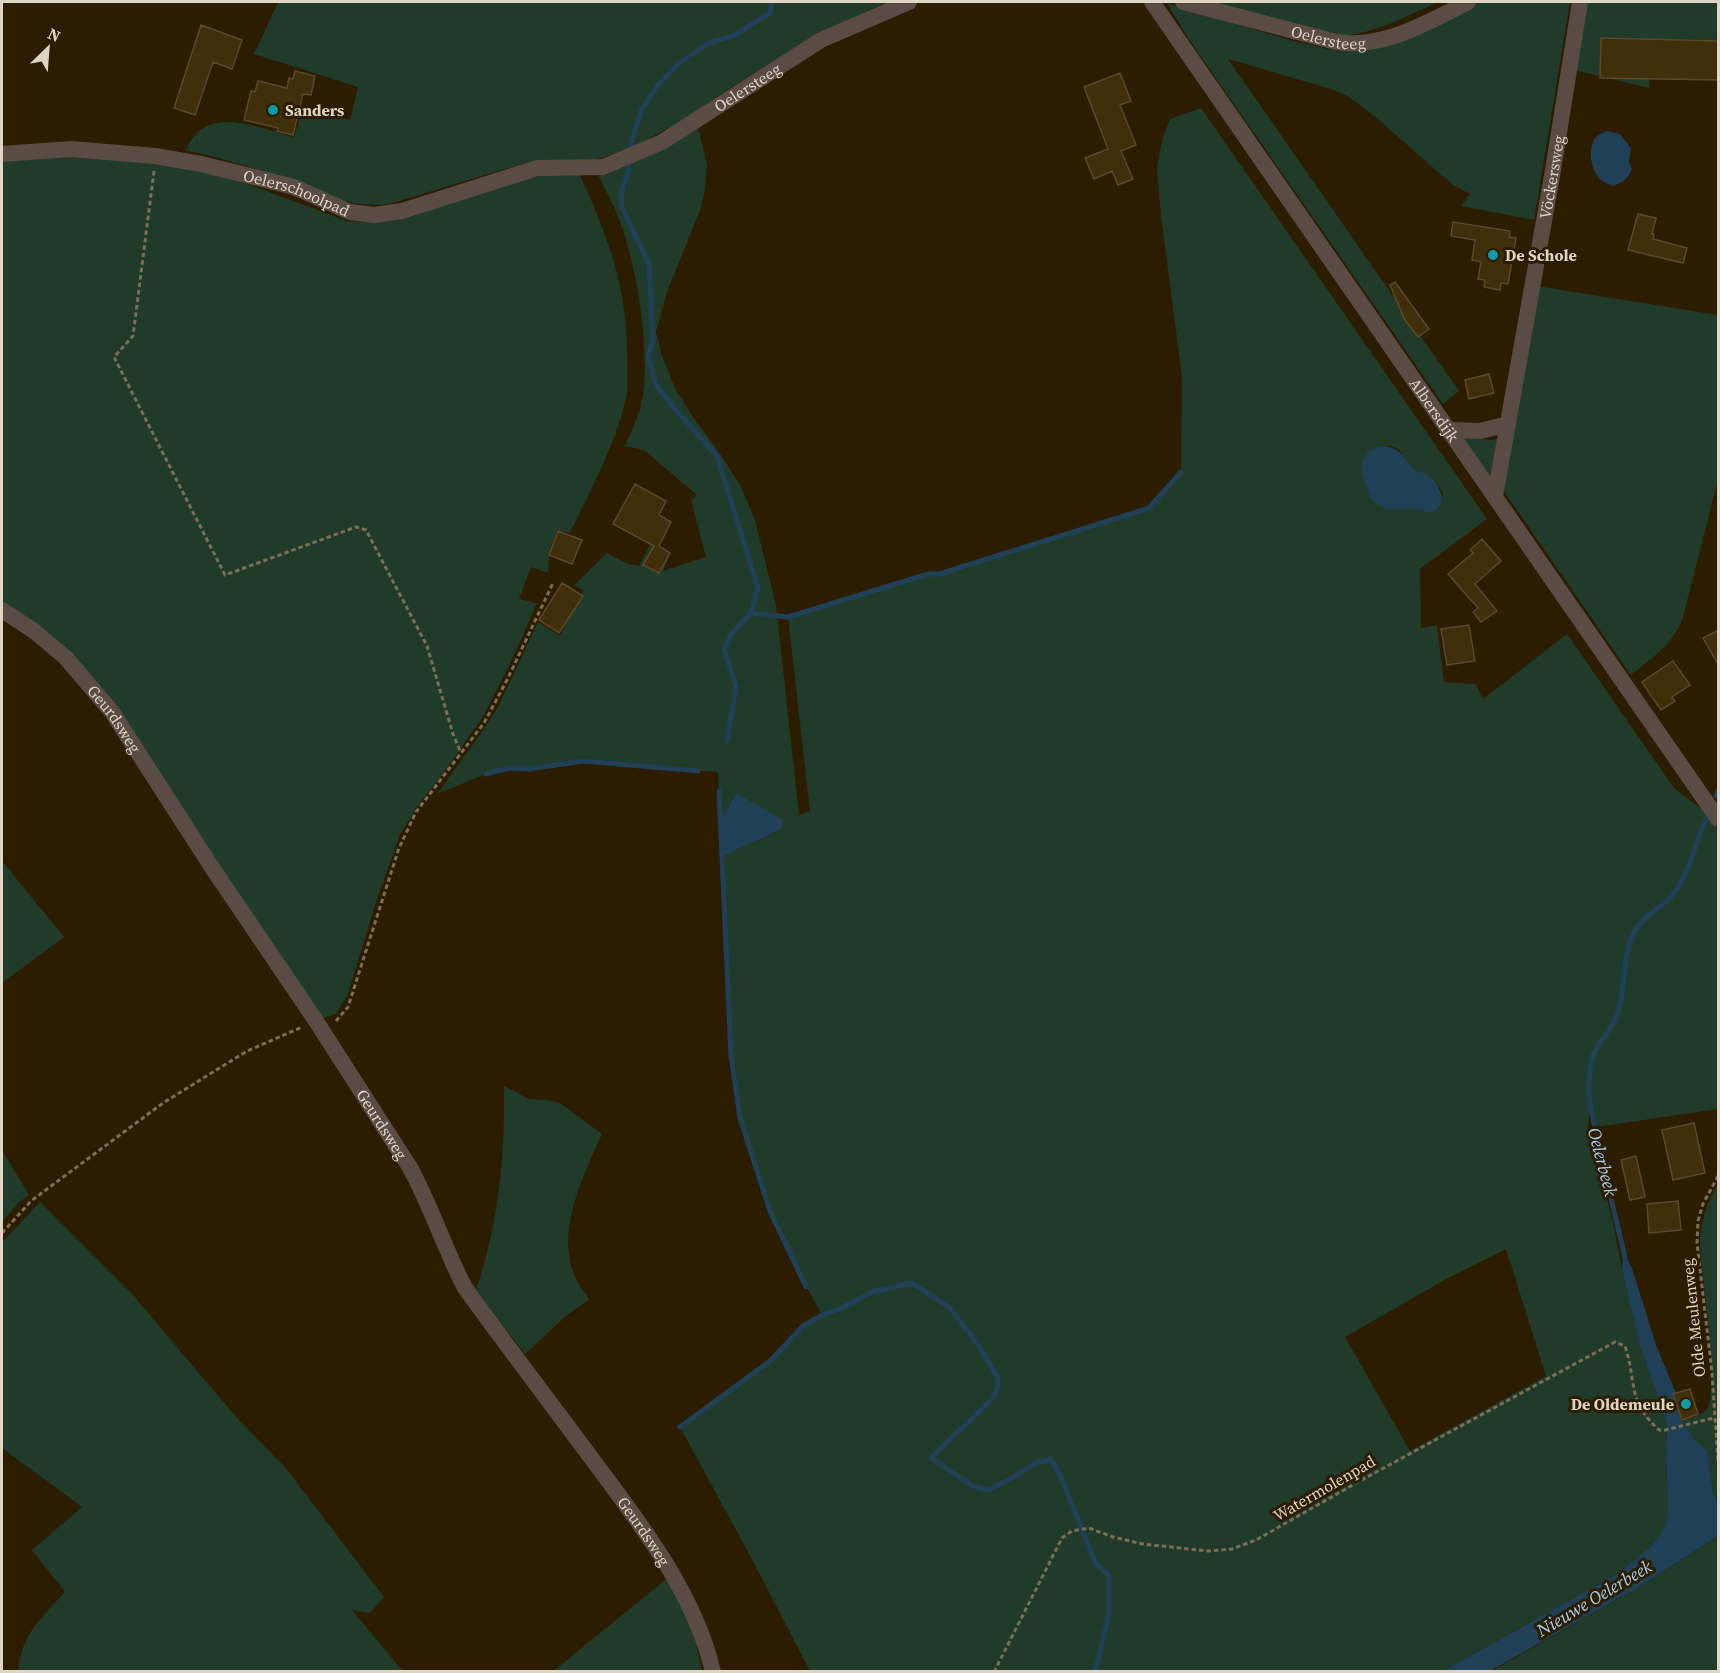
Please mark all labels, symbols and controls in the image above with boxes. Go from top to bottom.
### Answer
north arrow [18,18,78,78]
street label: Oelersteeg [1289,20,1367,54]
text: N [44,22,65,47]
street label: Oelersteeg [710,58,785,117]
place label: Sanders [285,99,344,121]
marker: Sanders [266,103,280,117]
street label: Vöckersweg [1534,133,1569,221]
street label: Oelerschoolpad [241,164,353,221]
place label: De Schole [1505,244,1577,266]
marker: De Schole [1486,248,1500,262]
street label: Albersdijk [1405,373,1465,446]
street label: Geurdsweg [82,680,146,757]
street label: Geurdsweg [352,1085,413,1164]
water label: Oelerbeek [1582,1125,1624,1200]
street label: Olde Meulenweg [1676,1258,1710,1378]
place label: De Oldemeule [1571,1393,1674,1415]
marker: De Oldemeule [1679,1397,1693,1411]
street label: Watermolenpad [1269,1450,1379,1526]
street label: Geurdsweg [613,1492,676,1570]
water label: Nieuwe Oelerbeek [1531,1553,1657,1643]

